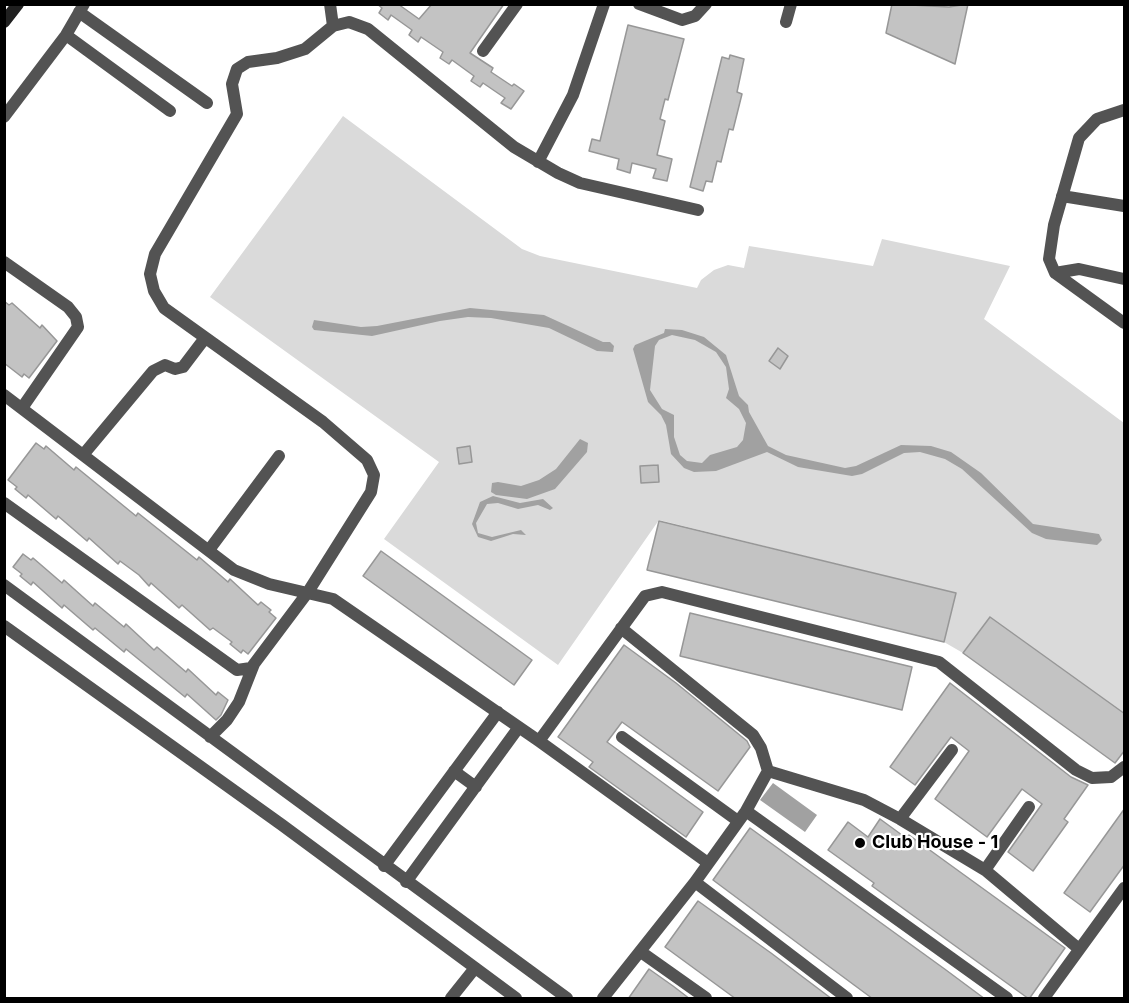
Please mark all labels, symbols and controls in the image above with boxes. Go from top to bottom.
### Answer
place label: Club House - 1 [872,832,998,854]
marker: Club House - 1 [853,836,867,850]

